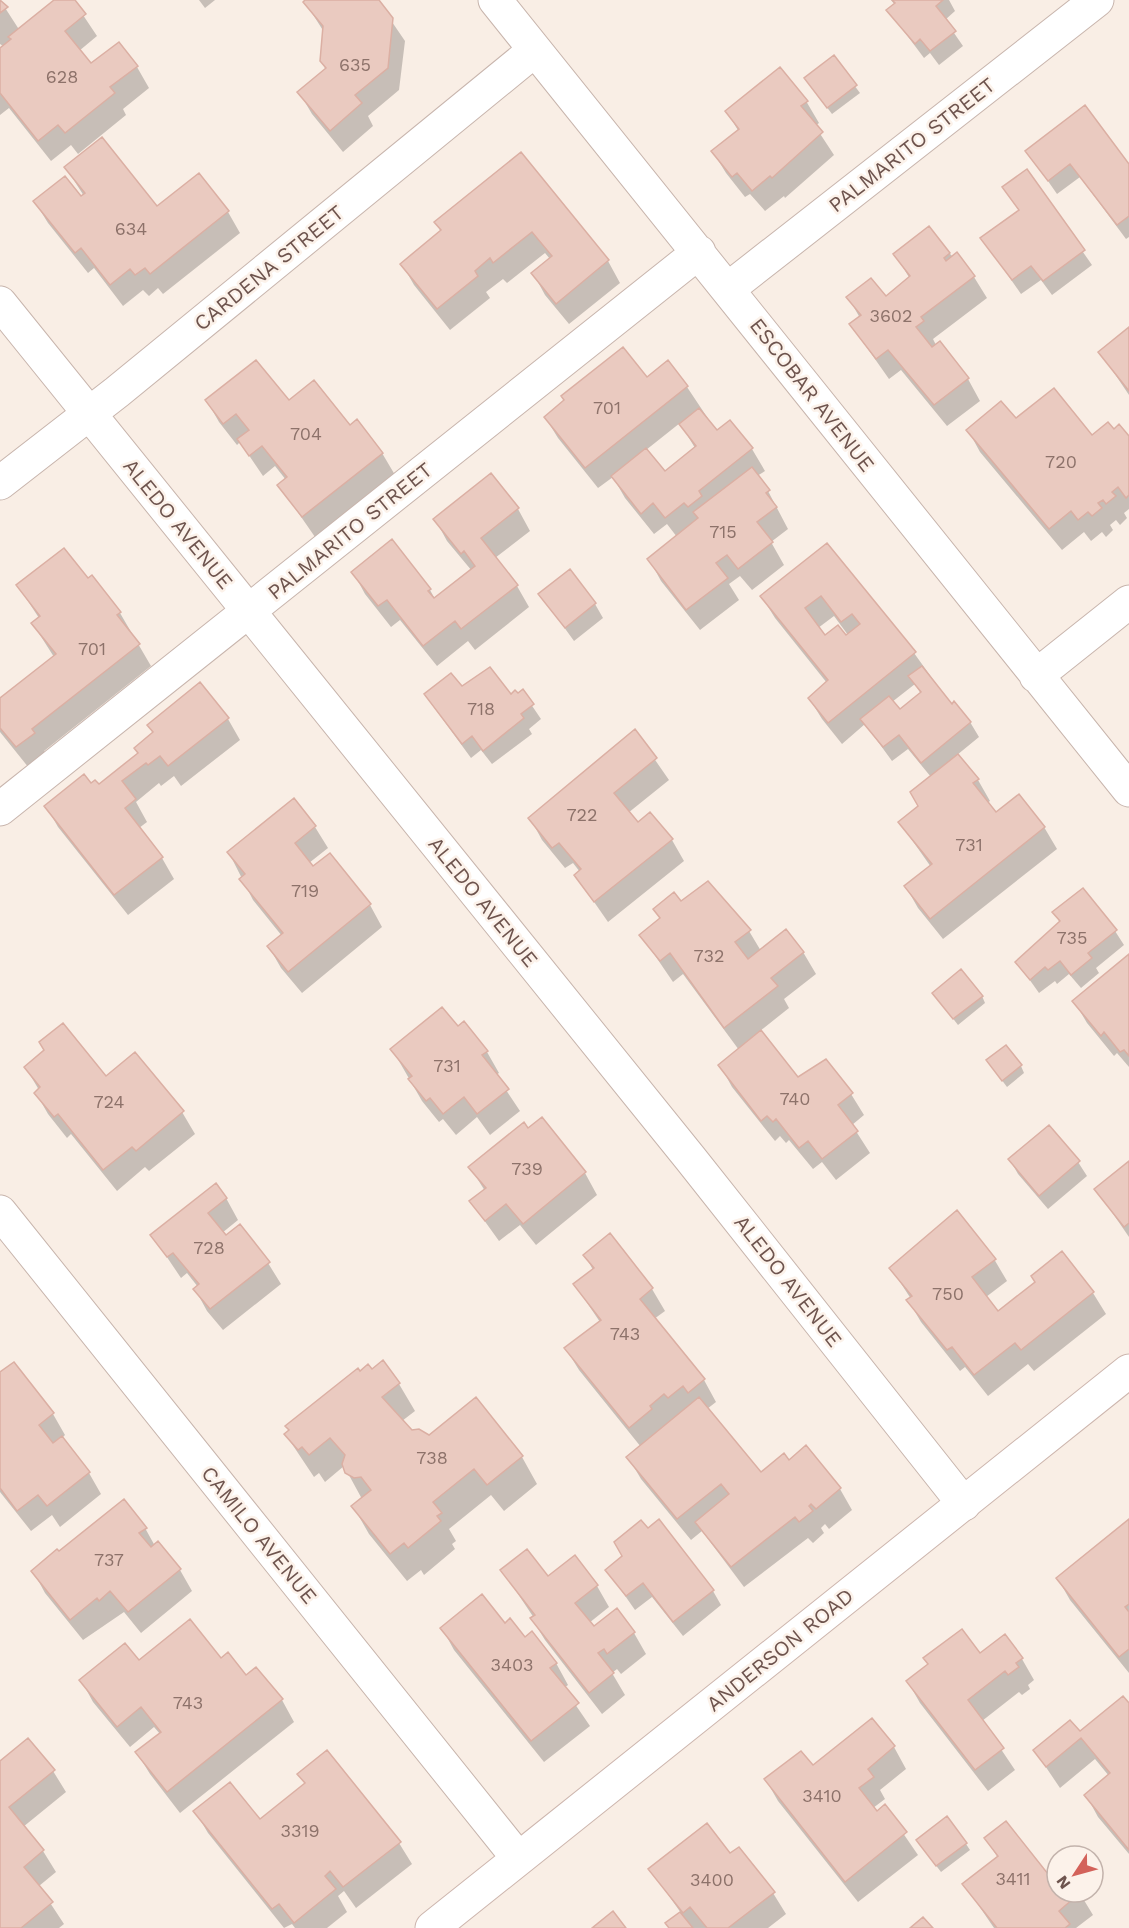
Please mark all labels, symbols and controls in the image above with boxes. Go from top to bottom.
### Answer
house number: 635 [339,54,371,75]
house number: 628 [46,66,78,87]
street label: PALMARITO STREET [824,72,1000,217]
street label: CARDENA STREET [189,199,349,336]
house number: 634 [115,218,147,239]
house number: 3602 [869,305,913,326]
street label: ESCOBAR AVENUE [745,313,880,476]
house number: 701 [593,397,621,418]
house number: 704 [290,423,322,444]
house number: 720 [1045,451,1077,472]
street label: ALEDO AVENUE [118,454,239,594]
street label: PALMARITO STREET [262,456,437,605]
house number: 715 [709,521,737,542]
house number: 701 [78,638,106,659]
house number: 718 [467,698,495,719]
house number: 722 [566,804,598,825]
street label: ALEDO AVENUE [423,832,544,972]
house number: 731 [955,834,983,855]
house number: 719 [291,880,319,901]
house number: 735 [1056,927,1088,948]
house number: 732 [693,945,725,966]
house number: 731 [433,1055,461,1076]
house number: 740 [779,1088,811,1109]
house number: 724 [93,1091,125,1112]
house number: 739 [511,1158,543,1179]
street label: ALEDO AVENUE [729,1210,848,1352]
house number: 728 [193,1237,225,1258]
house number: 750 [932,1283,964,1304]
house number: 743 [610,1323,640,1344]
house number: 738 [416,1447,448,1468]
street label: CAMILO AVENUE [196,1461,323,1609]
house number: 737 [94,1549,124,1570]
street label: ANDERSON ROAD [701,1583,858,1716]
house number: 3403 [491,1654,533,1675]
house number: 743 [173,1692,203,1713]
house number: 3410 [802,1785,842,1806]
house number: 3319 [280,1820,320,1841]
north arrow [1045,1844,1105,1904]
house number: 3411 [995,1868,1031,1889]
house number: 3400 [690,1869,734,1890]
text: N [1052,1872,1074,1893]

